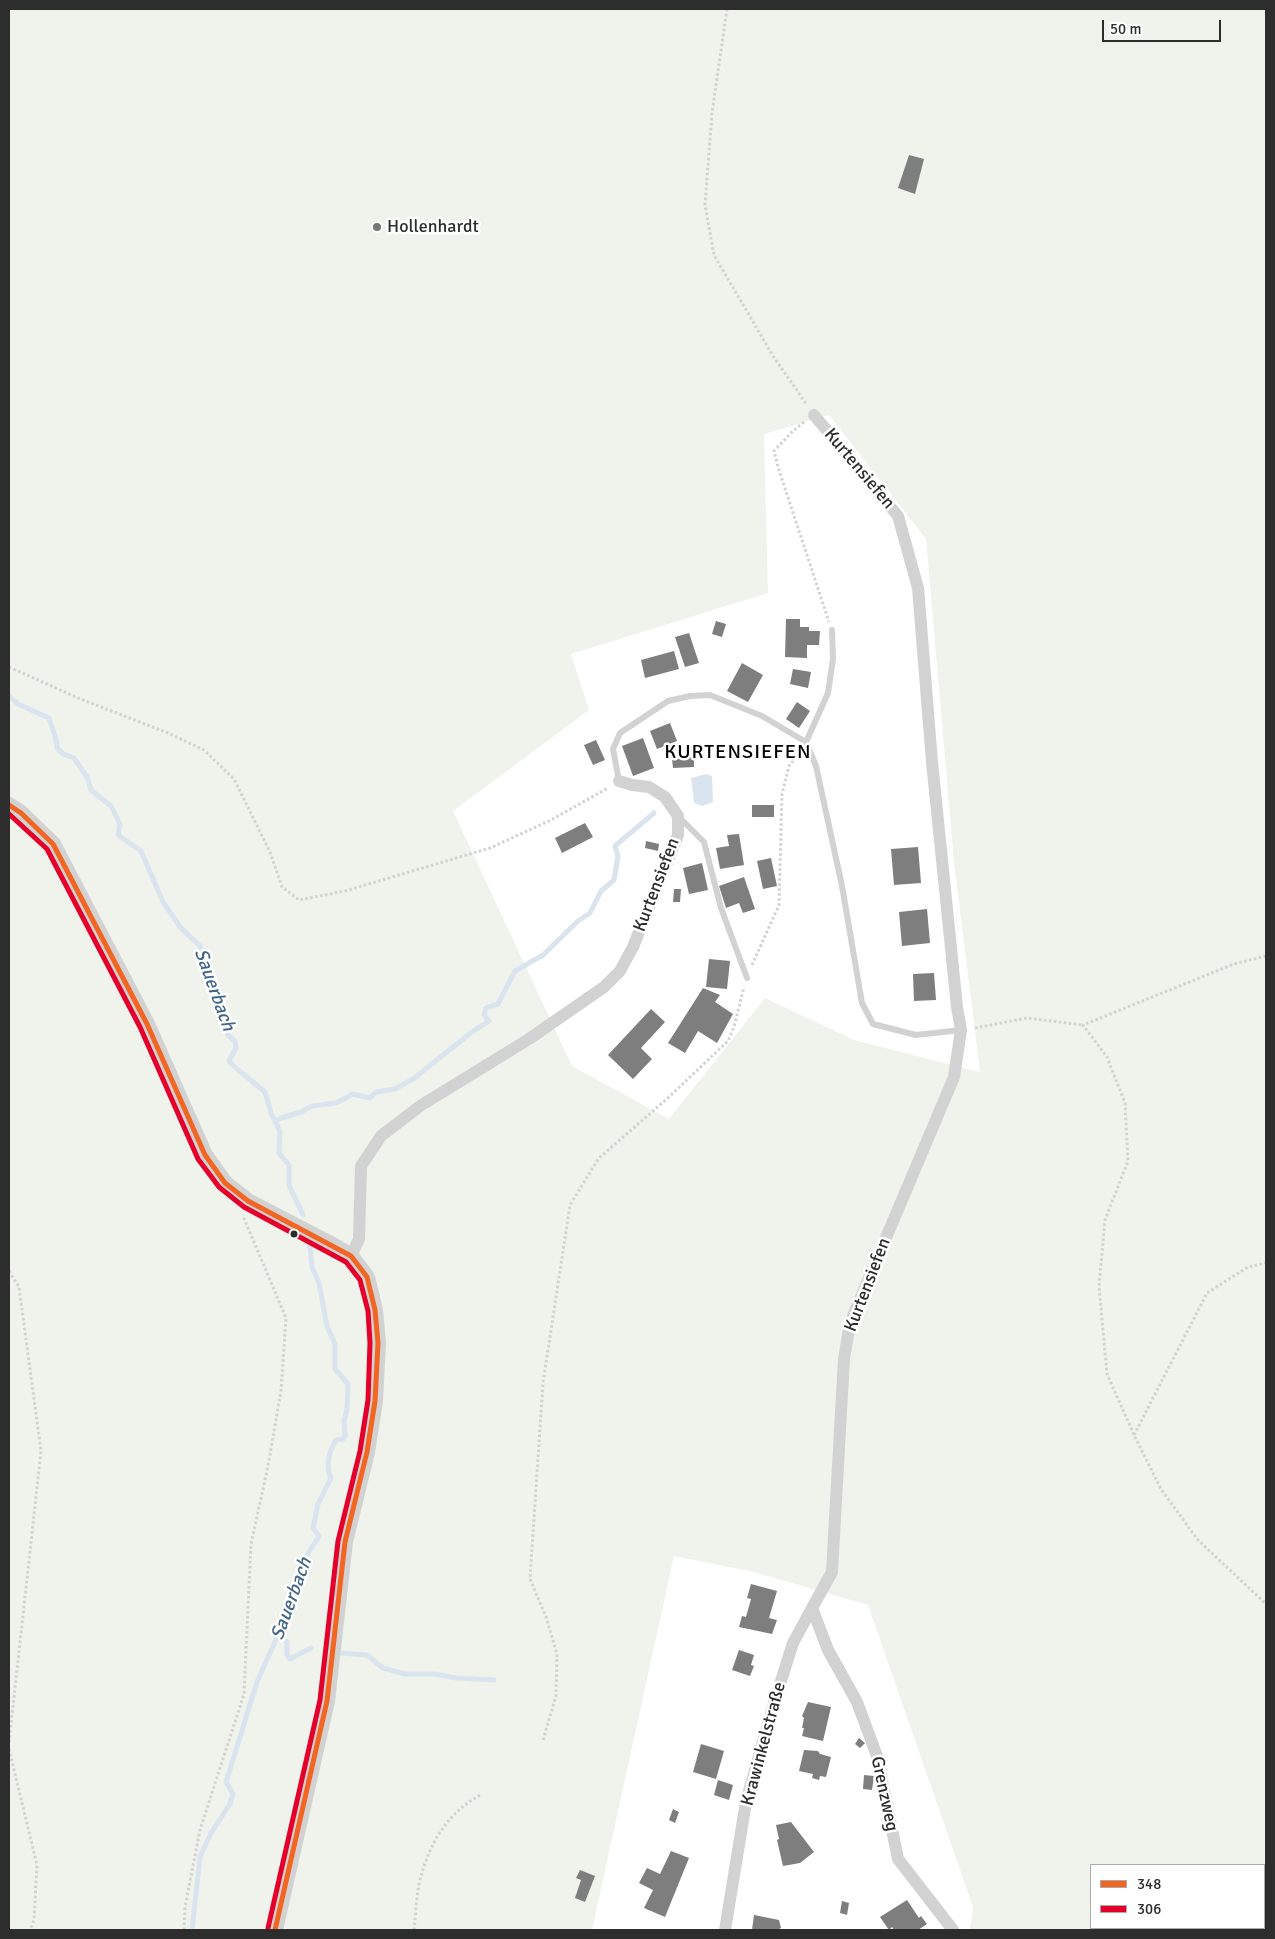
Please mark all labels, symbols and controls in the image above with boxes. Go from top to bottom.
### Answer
scale bar [1105,10,1224,42]
text: 50 m [1110,20,1141,38]
place label: Hollenhardt [387,216,479,238]
marker: Hollenhardt [371,221,383,233]
street label: Kurtensiefen [819,424,899,514]
district label: KURTENSIEFEN [663,741,813,765]
street label: Kurtensiefen [629,835,685,935]
water label: Sauerbach [189,946,239,1034]
unlabelled marker [289,1229,299,1239]
street label: Kurtensiefen [840,1235,896,1335]
water label: Sauerbach [267,1555,317,1643]
street label: Krawinkelstraße [737,1680,791,1808]
street label: Grenzweg [866,1755,902,1833]
legend [1090,1864,1265,1929]
text: 348 [1137,1875,1161,1893]
text: 306 [1137,1900,1161,1918]

